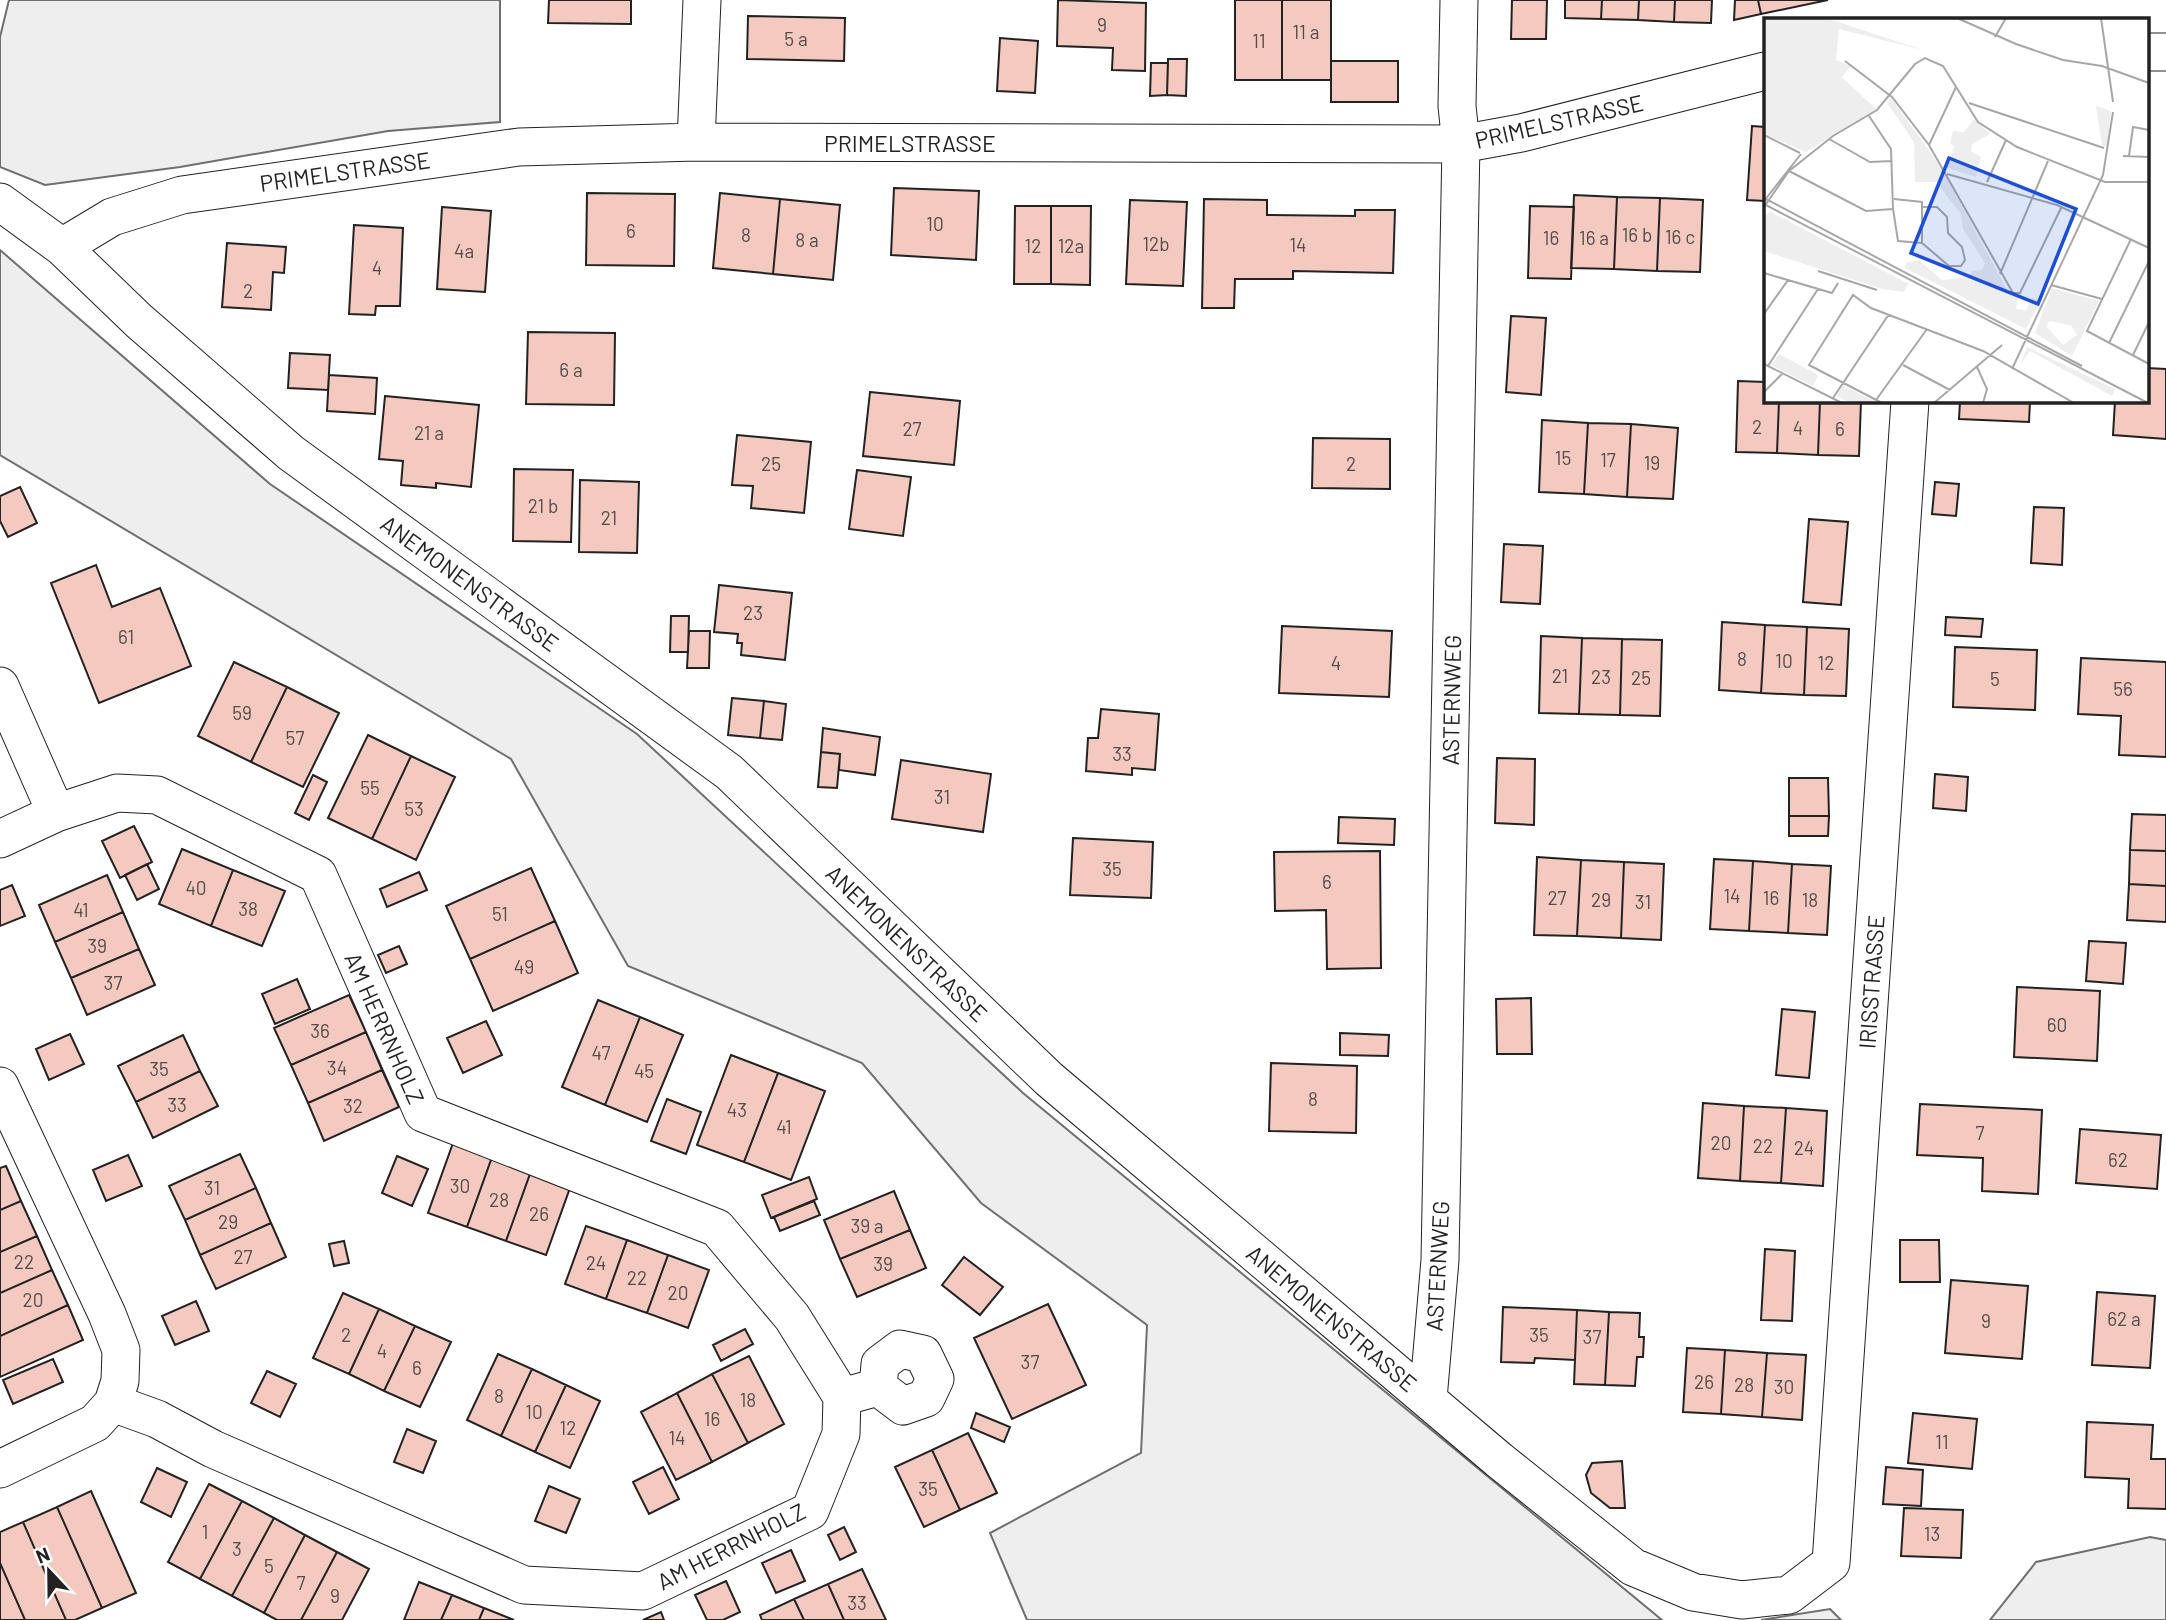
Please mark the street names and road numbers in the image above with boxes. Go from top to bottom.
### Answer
street label: PRIMELSTRASSE [1472,88,1646,154]
street label: PRIMELSTRASSE [824,129,996,157]
street label: PRIMELSTRASSE [258,145,432,197]
street label: ANEMONENSTRASSE [375,509,565,657]
street label: ASTERNWEG [1436,634,1466,766]
street label: ANEMONENSTRASSE [821,859,993,1027]
street label: IRISSTRASSE [1852,914,1890,1050]
street label: AM HERRNHOLZ [339,948,431,1108]
street label: ASTERNWEG [1420,1200,1454,1332]
street label: ANEMONENSTRASSE [1241,1239,1423,1397]
street label: AM HERRNHOLZ [652,1497,810,1595]

